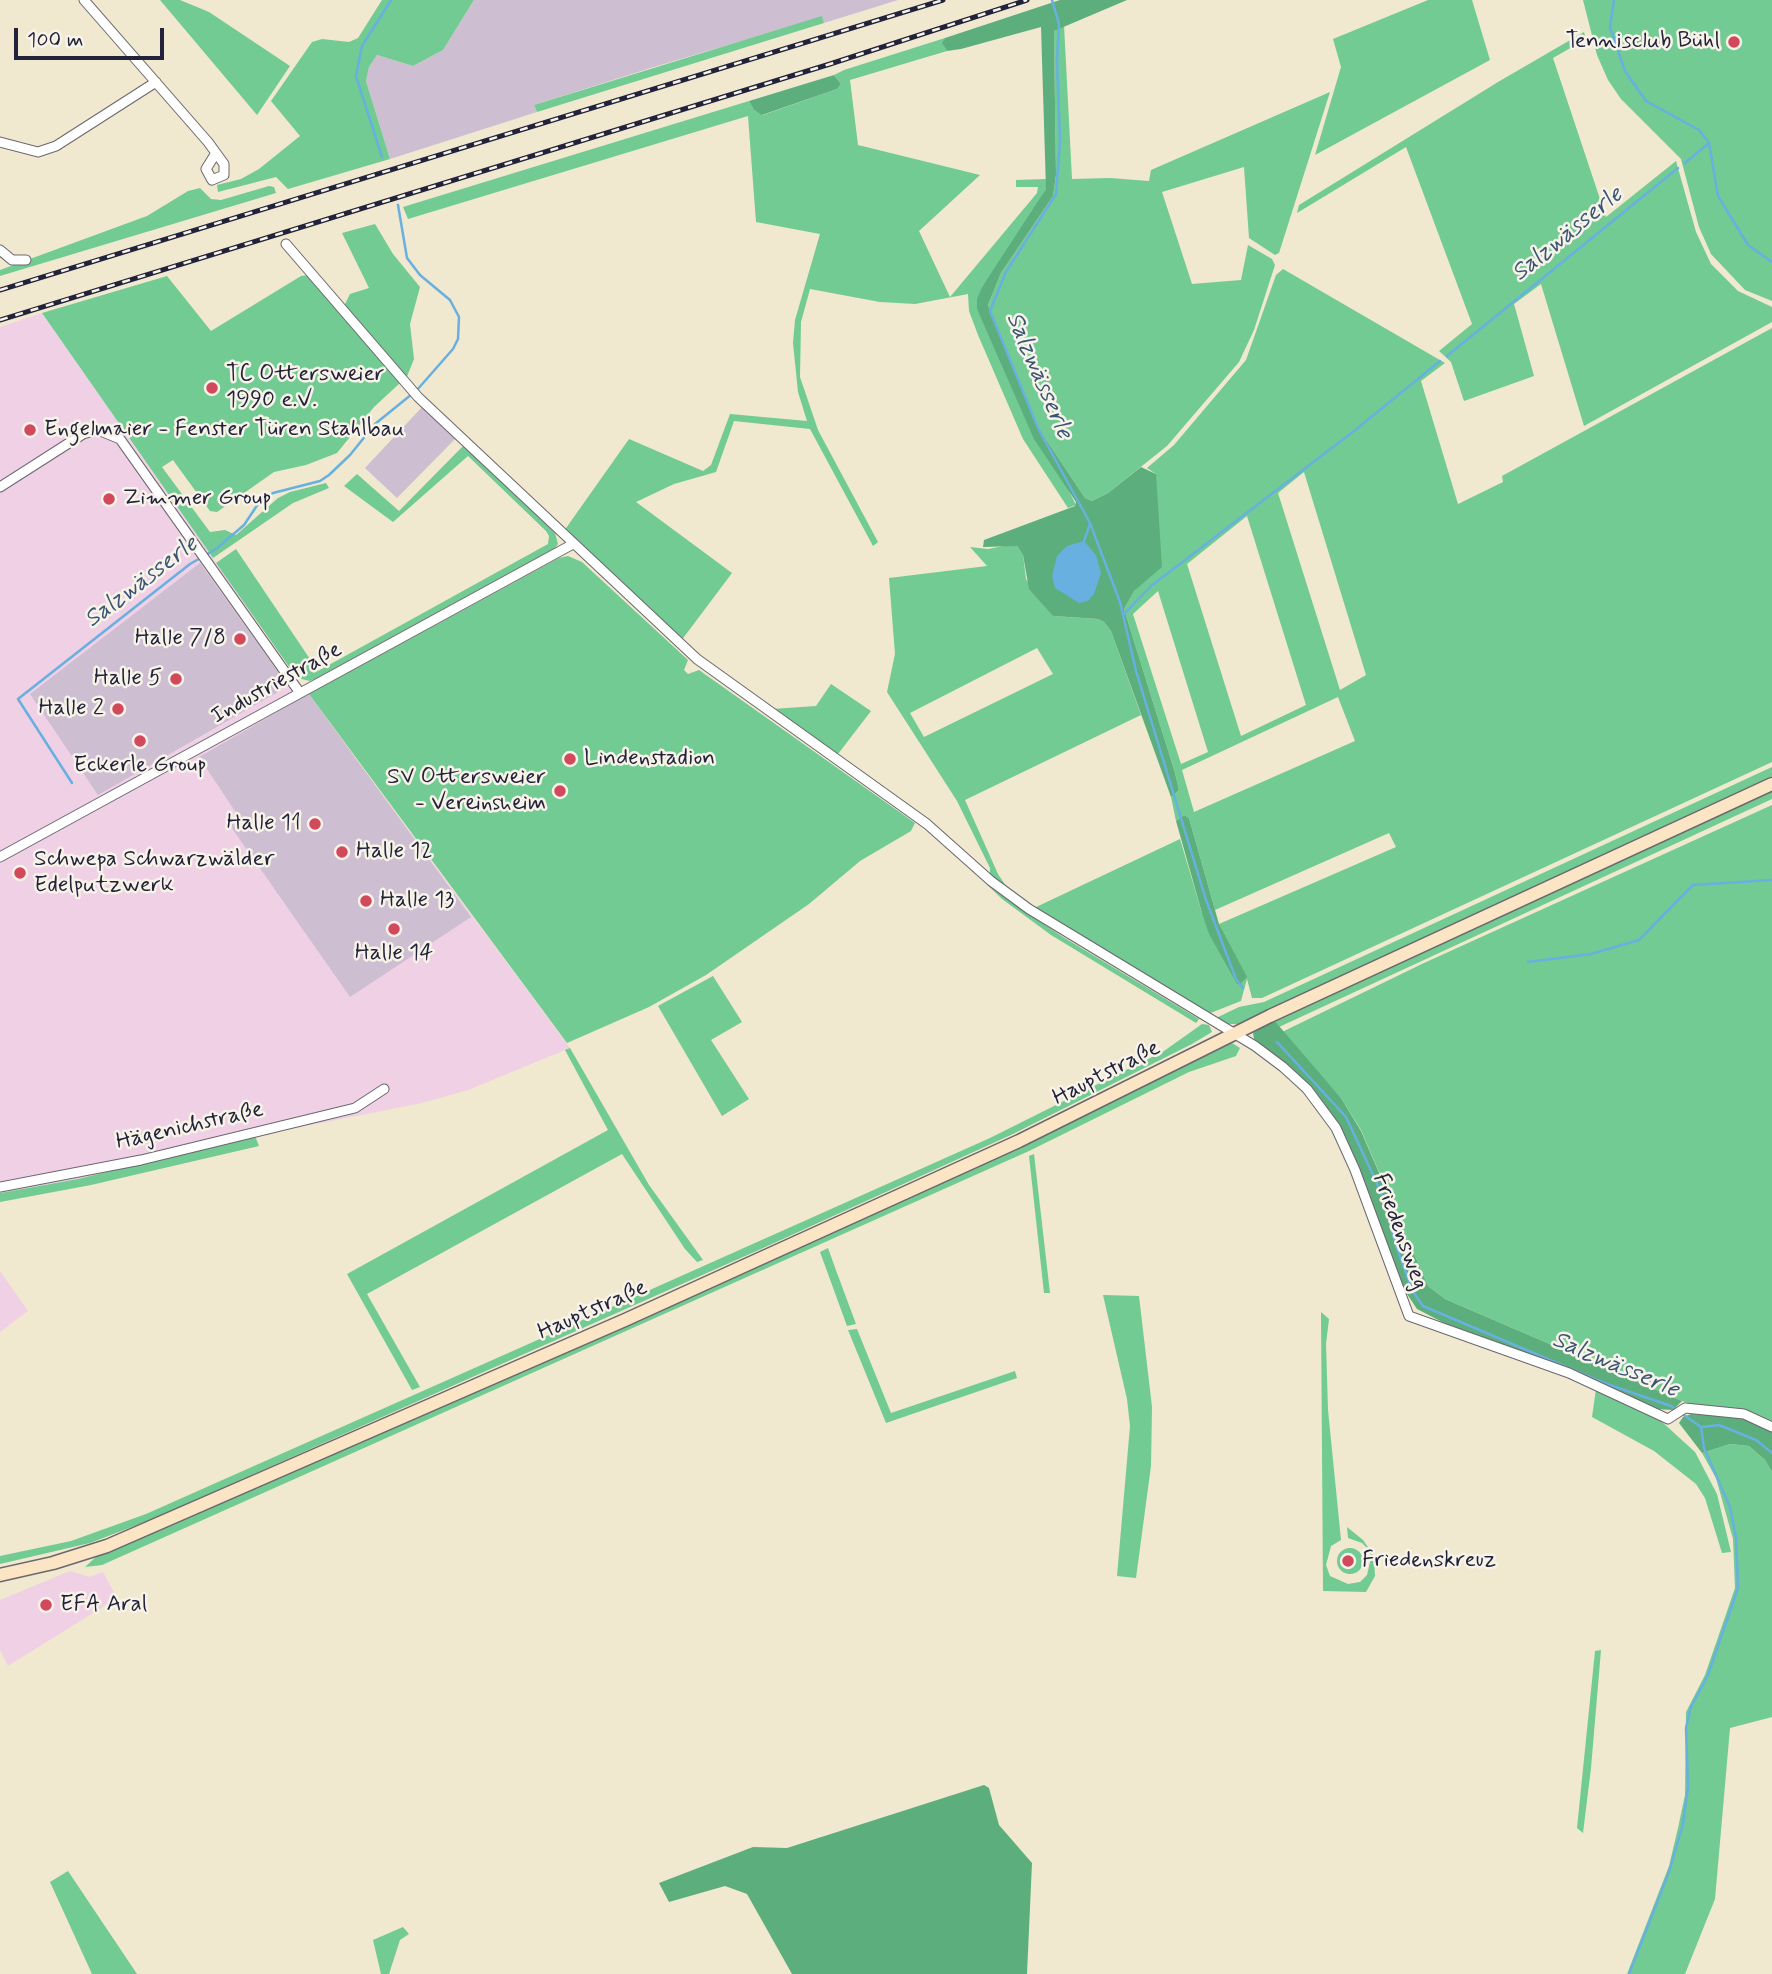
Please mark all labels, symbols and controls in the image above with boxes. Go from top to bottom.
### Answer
scale bar [18,14,168,58]
text: 100 m [27,26,83,54]
place label: Tennisclub Bühl [1566,28,1720,56]
marker: Tennisclub Bühl [1726,34,1742,50]
water label: Salzwässerle [1507,182,1629,288]
water label: Salzwässerle [998,309,1078,443]
place label: TC Ottersweier 1990 e.V. [226,361,384,415]
marker: TC Ottersweier 1990 e.V. [204,380,220,396]
place label: Engelmaier - Fenster Türen Stahlbau [44,416,404,444]
marker: Engelmaier - Fenster Türen Stahlbau [22,422,38,438]
place label: Zimmer Group [123,485,271,513]
marker: Zimmer Group [101,491,117,507]
water label: Salzwässerle [80,531,204,635]
place label: Halle 7/8 [135,625,226,653]
marker: Halle 7/8 [232,631,248,647]
street label: Industriestraße [207,637,347,731]
place label: Halle 5 [94,665,162,693]
marker: Halle 5 [168,671,184,687]
place label: Halle 2 [38,695,104,723]
marker: Halle 2 [110,701,126,717]
marker: Eckerle Group [132,733,148,749]
place label: Lindenstadion [584,745,715,773]
marker: Lindenstadion [562,751,578,767]
place label: Eckerle Group [74,752,206,780]
place label: SV Ottersweier - Vereinsheim [387,764,546,818]
marker: SV Ottersweier - Vereinsheim [552,783,568,799]
place label: Halle 11 [227,810,301,838]
marker: Halle 11 [307,816,323,832]
place label: Halle 12 [356,838,433,866]
marker: Halle 12 [334,844,350,860]
place label: Schwepa Schwarzwälder Edelputzwerk [34,846,274,900]
marker: Schwepa Schwarzwälder Edelputzwerk [12,865,28,881]
place label: Halle 13 [380,887,454,915]
marker: Halle 13 [358,893,374,909]
marker: Halle 14 [386,921,402,937]
place label: Halle 14 [355,940,433,968]
street label: Hauptstraße [1049,1035,1165,1113]
street label: Hägenichstraße [114,1097,266,1157]
street label: Friedensweg [1365,1170,1433,1294]
street label: Hauptstraße [534,1275,652,1347]
water label: Salzwässerle [1548,1326,1682,1406]
place label: Friedenskreuz [1362,1547,1496,1575]
marker: Friedenskreuz [1340,1553,1356,1569]
place label: EFA Aral [60,1591,147,1619]
marker: EFA Aral [38,1597,54,1613]

